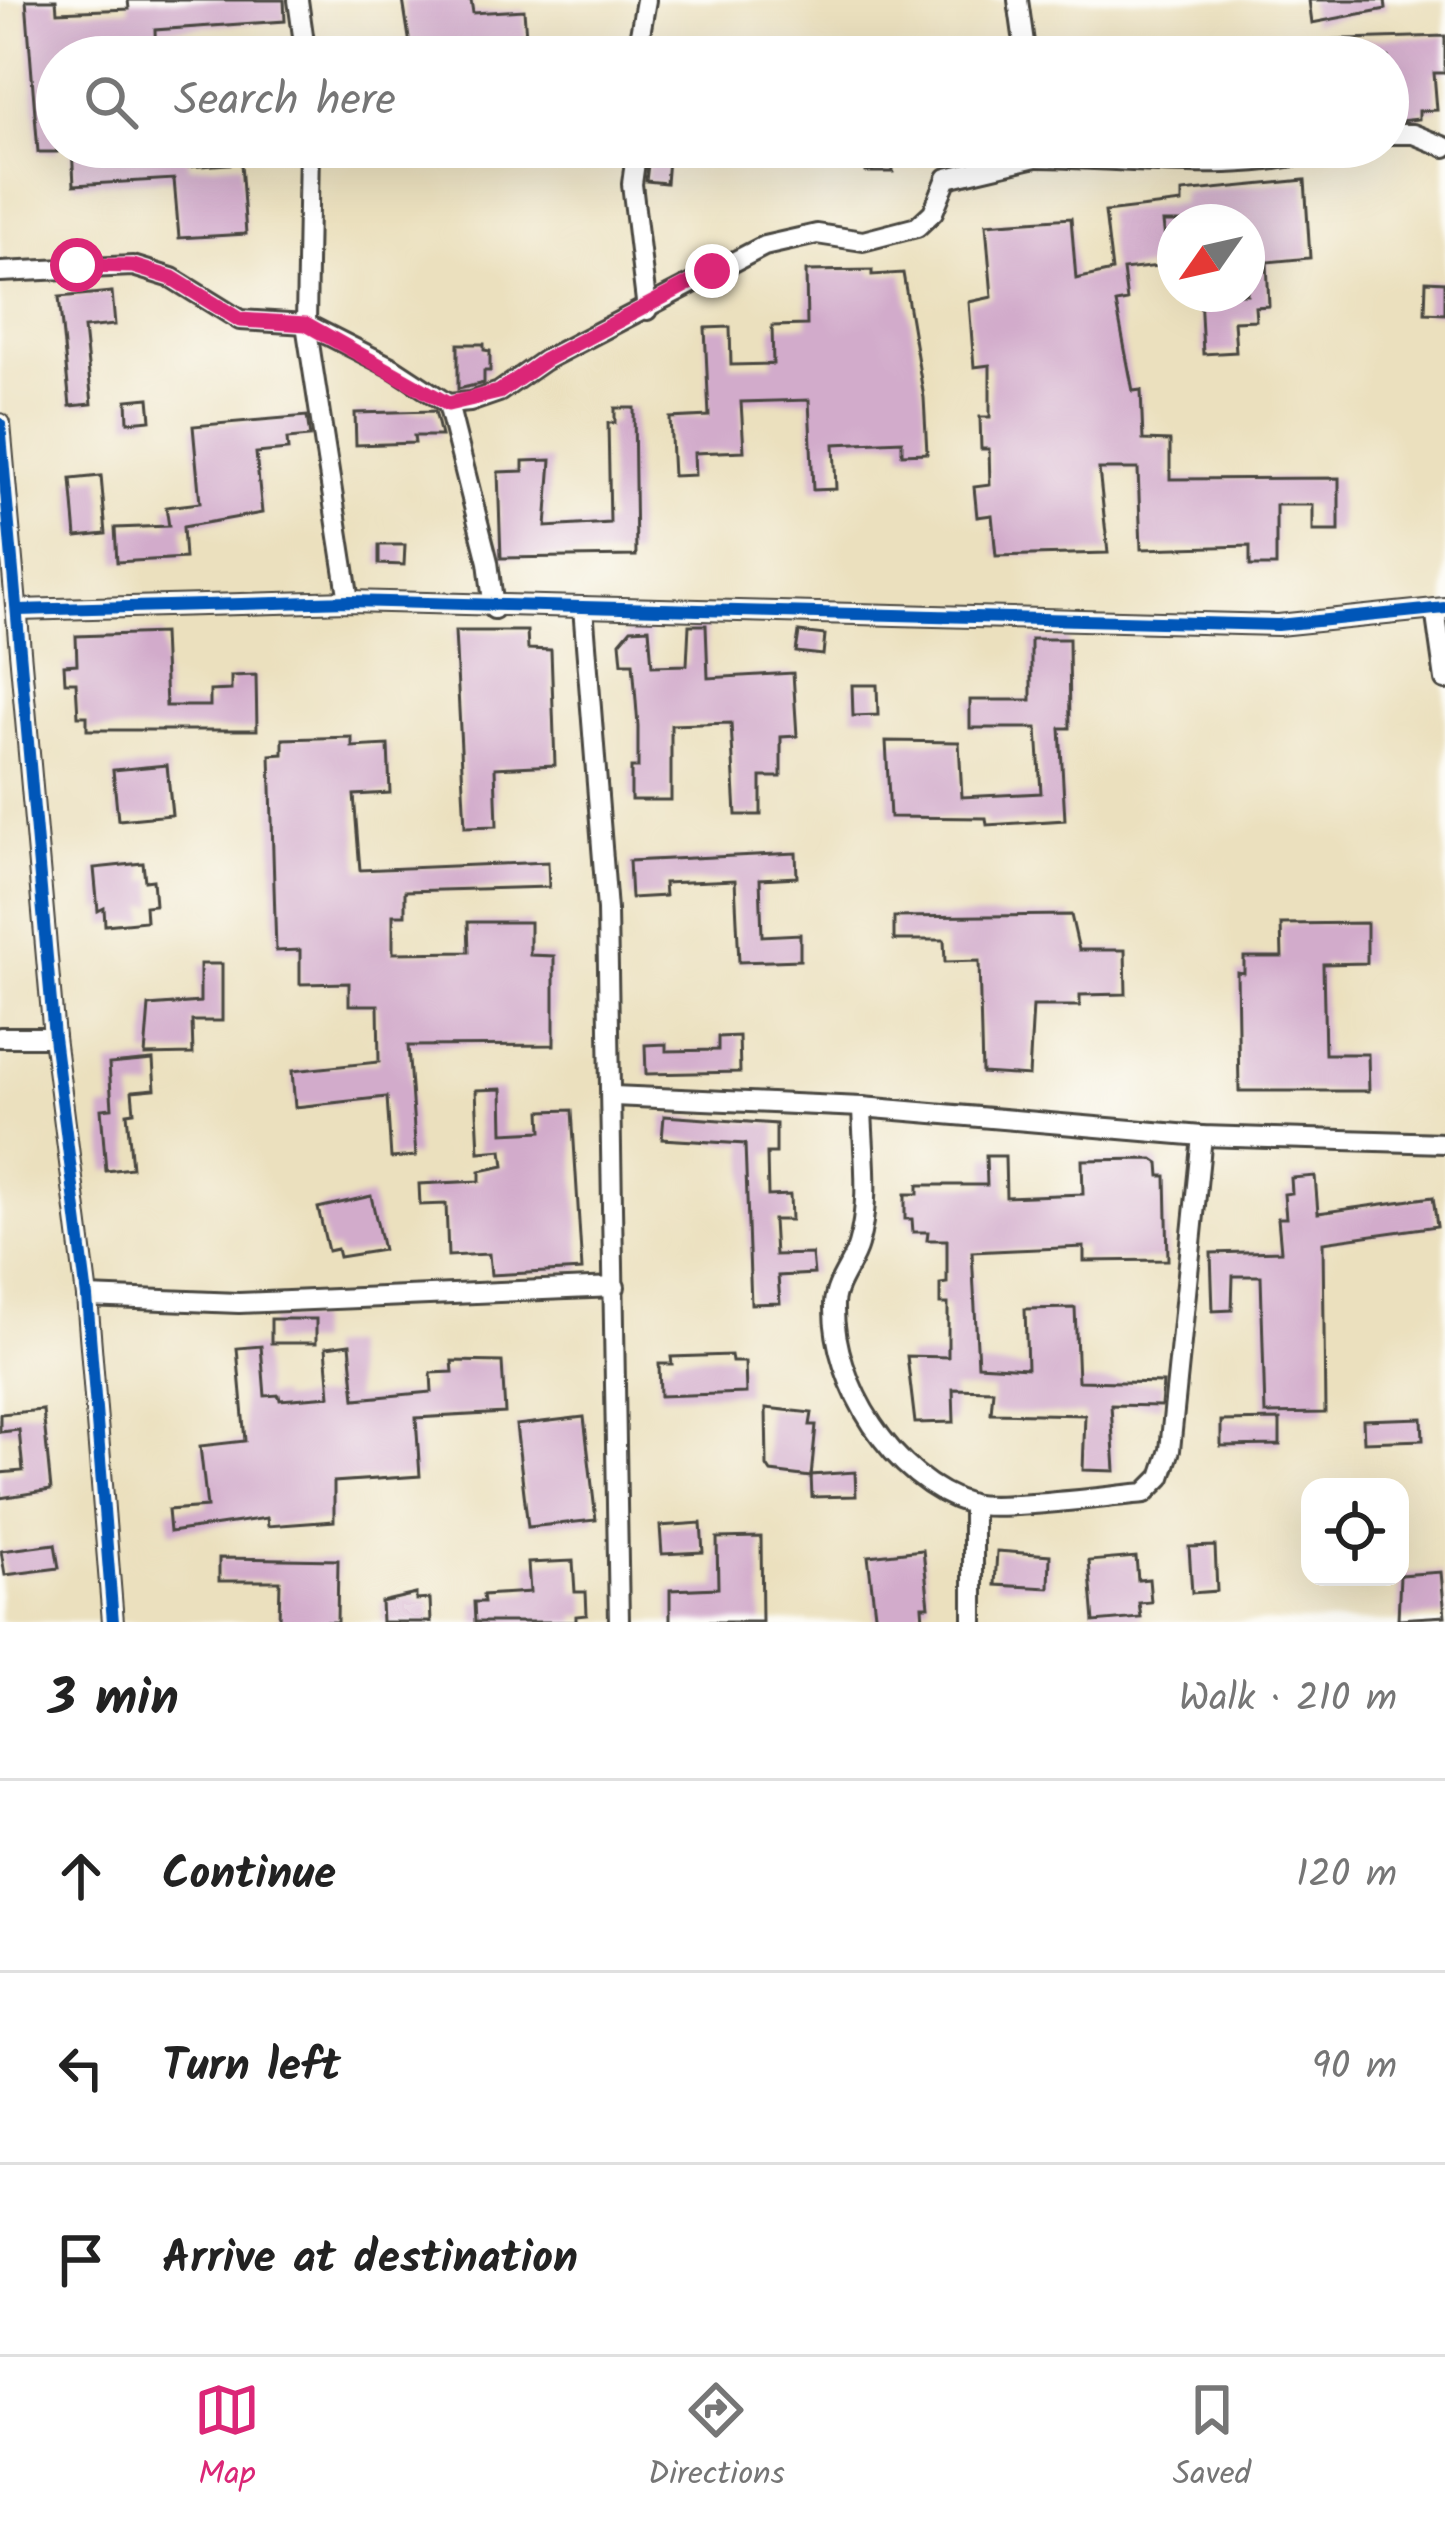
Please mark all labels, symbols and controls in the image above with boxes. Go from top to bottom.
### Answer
search box [36,36,1409,168]
text: Search here [174,66,396,138]
icon: search [78,69,144,135]
north arrow [1157,204,1265,312]
route start [50,238,104,292]
route end [685,244,739,298]
map controls [1301,1478,1409,1586]
button: locate [1301,1478,1409,1586]
text: 3 min [48,1660,179,1741]
text: Walk · 210 m [1179,1669,1397,1731]
text: Continue [162,1840,336,1912]
icon: ahead [48,1843,114,1909]
text: 120 m [1296,1845,1397,1907]
text: Turn left [162,2032,341,2104]
icon: left [48,2035,114,2101]
text: 90 m [1312,2037,1397,2099]
text: Arrive at destination [162,2224,578,2296]
icon: arrive [48,2227,114,2293]
tab: Map [194,2377,260,2502]
tab: Directions [648,2377,785,2502]
tab: Saved [1173,2377,1251,2502]

